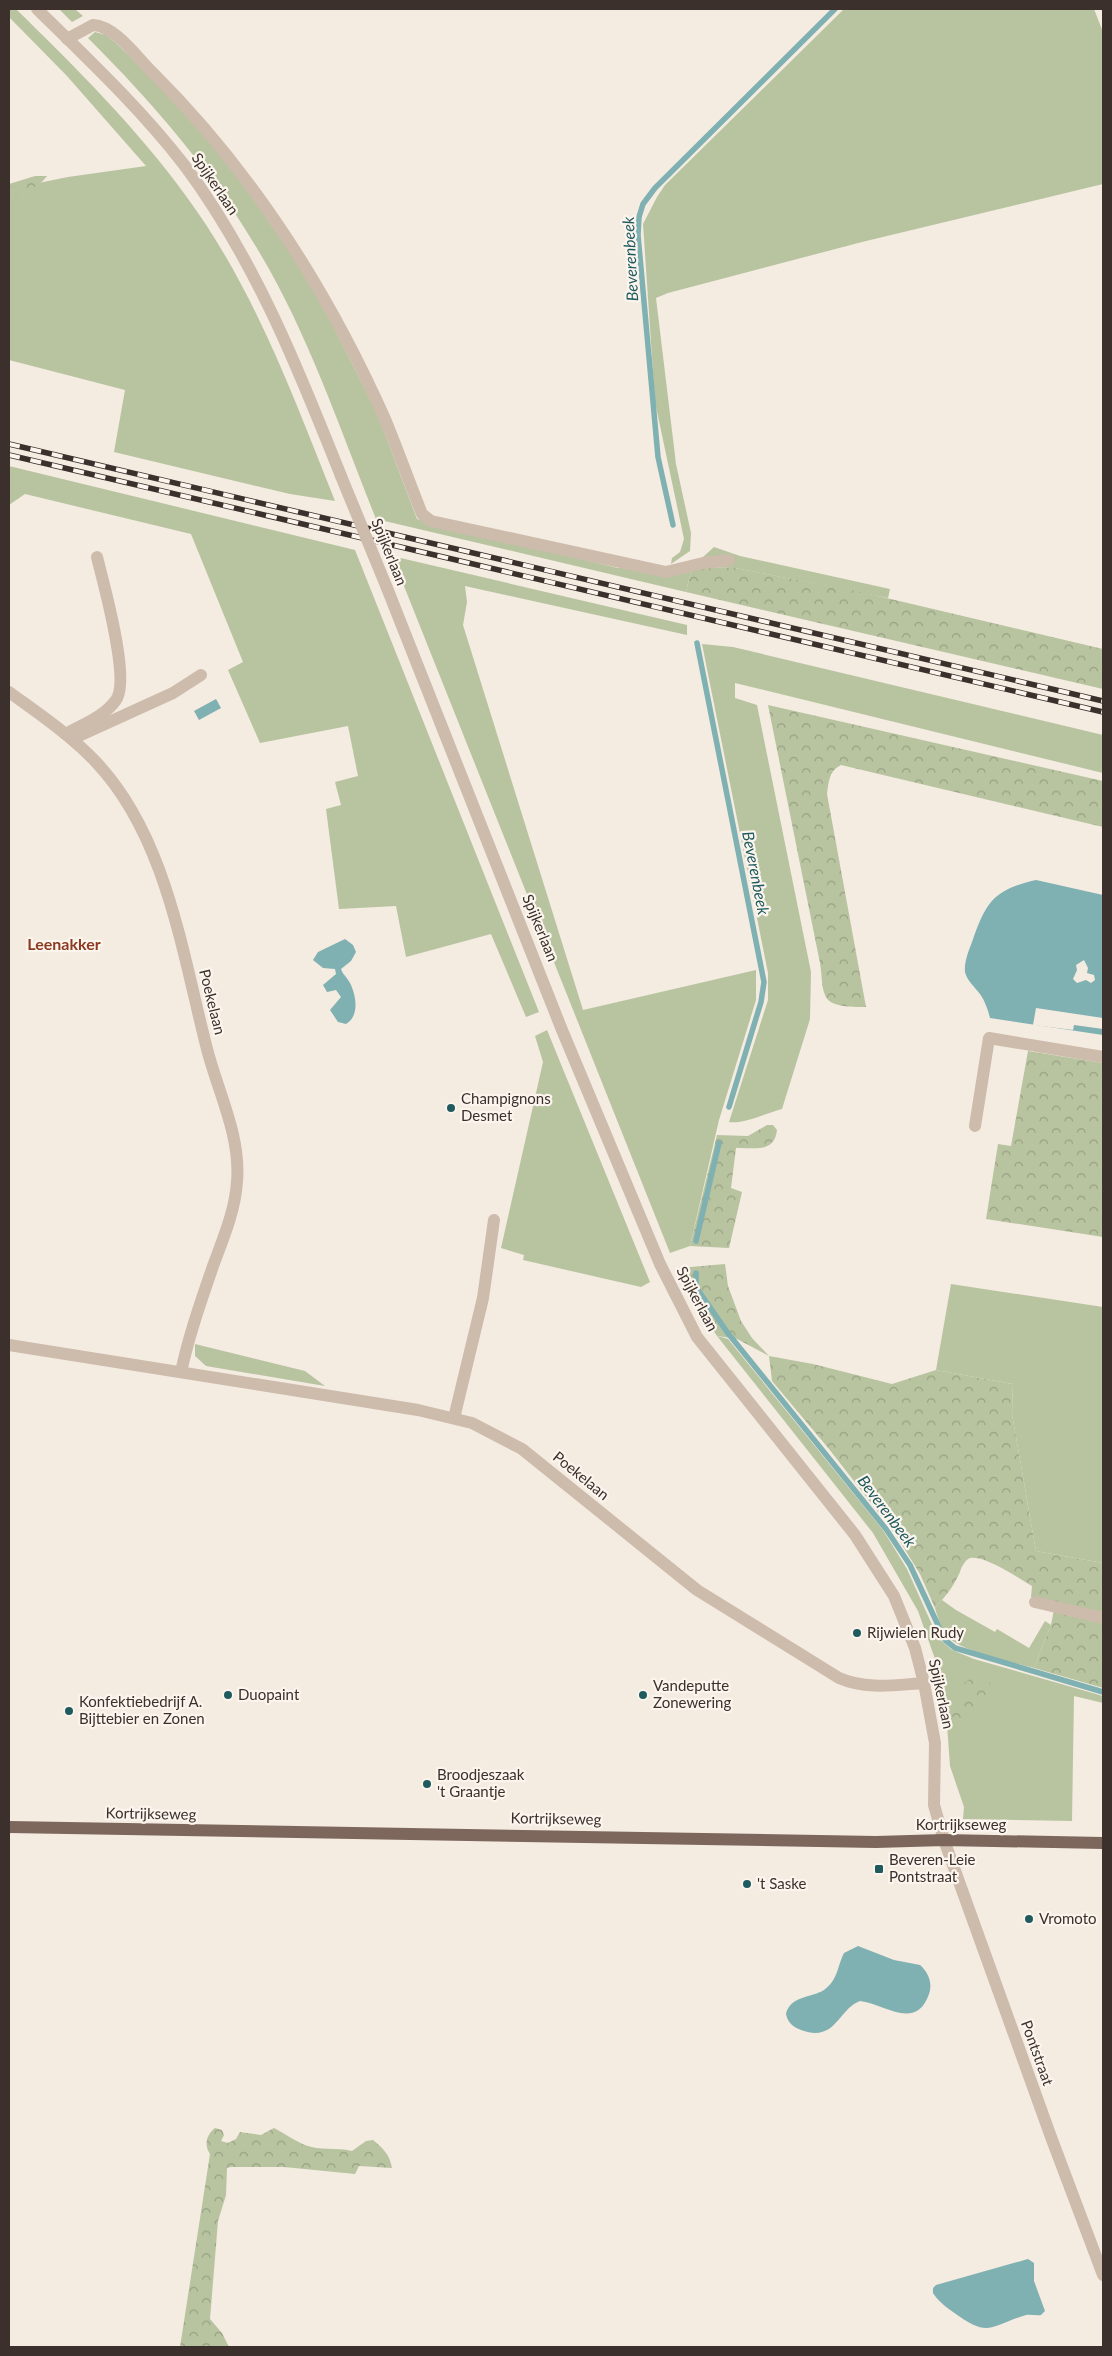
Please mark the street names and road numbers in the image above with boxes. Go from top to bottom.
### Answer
street label: Spijkerlaan [189,149,243,218]
street label: Spijkerlaan [368,515,412,588]
street label: Spijkerlaan [519,891,563,964]
street label: Poekelaan [196,967,230,1036]
street label: Spijkerlaan [673,1263,722,1334]
street label: Poekelaan [550,1447,613,1503]
street label: Spijkerlaan [926,1657,958,1730]
street label: Kortrijkseweg [106,1803,197,1823]
street label: Kortrijkseweg [511,1808,602,1828]
street label: Kortrijkseweg [916,1815,1007,1833]
street label: Pontstraat [1018,2018,1058,2088]

